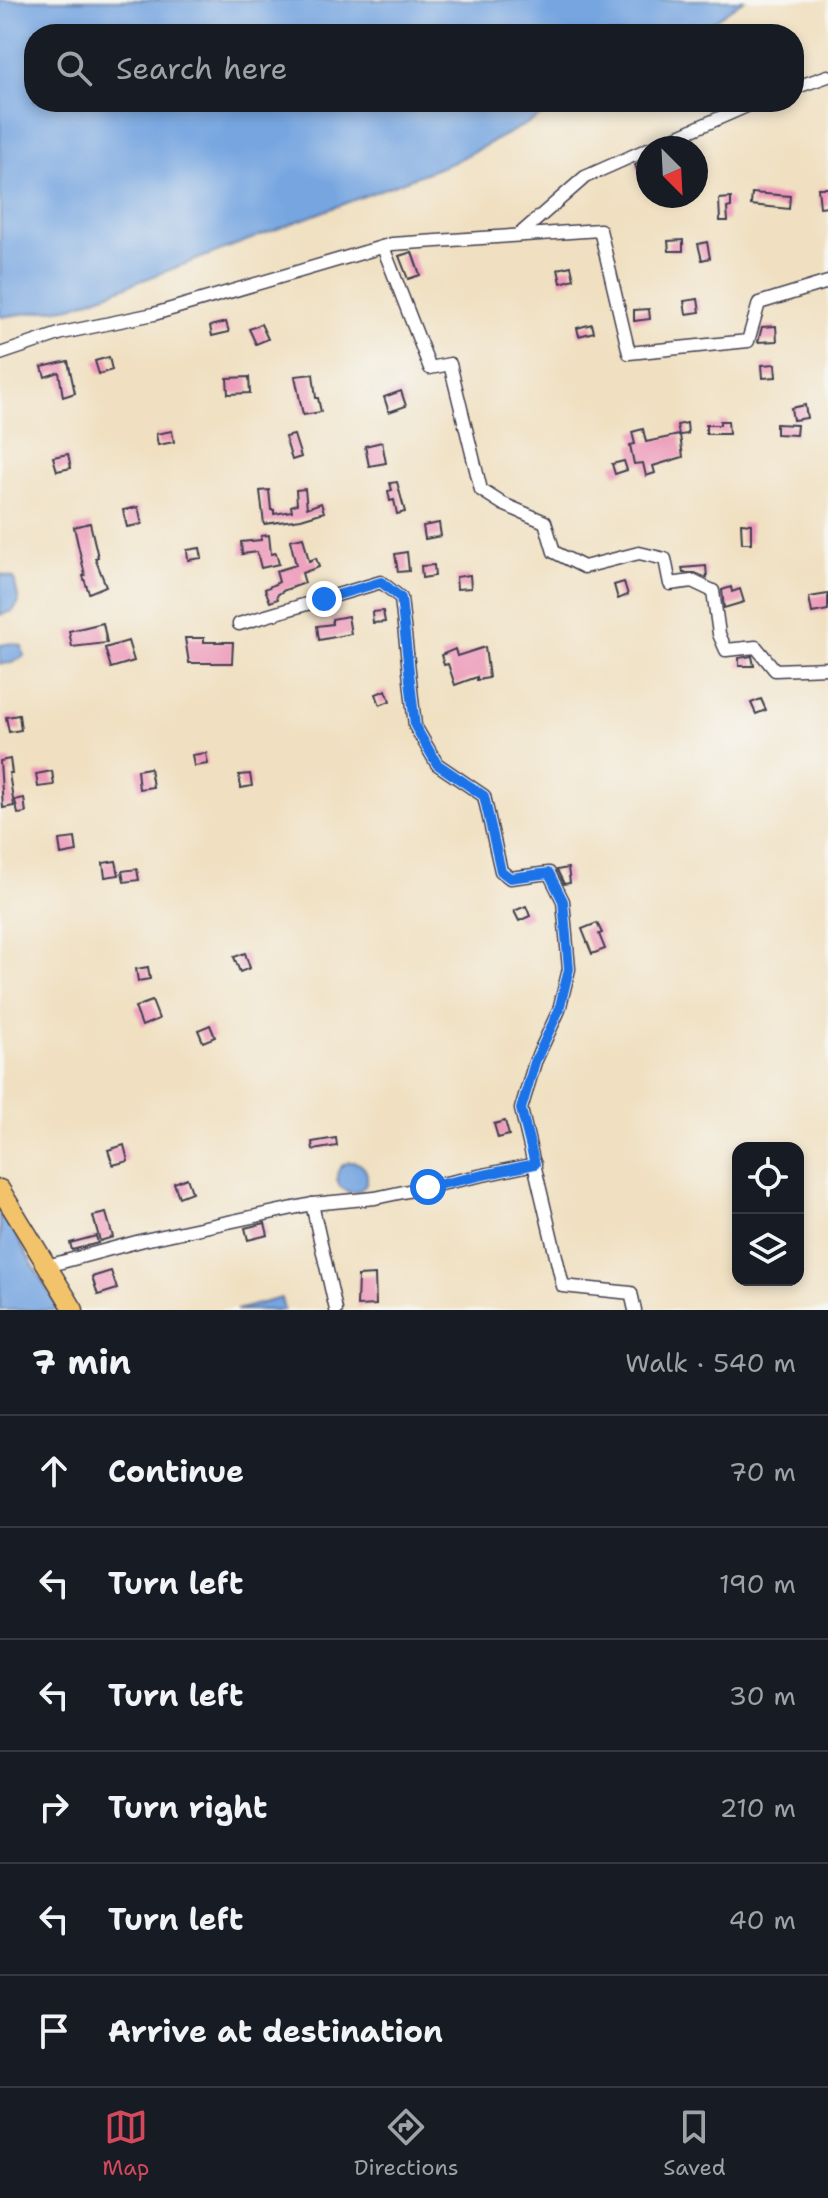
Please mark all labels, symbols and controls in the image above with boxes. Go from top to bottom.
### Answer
search box [24,24,804,112]
icon: search [52,46,96,90]
text: Search here [116,48,287,89]
north arrow [636,136,708,208]
route end [306,581,342,617]
map controls [732,1142,804,1286]
button: locate [732,1142,804,1214]
route start [410,1169,446,1205]
button: layers [732,1214,804,1286]
text: 7 min [32,1339,131,1385]
text: Walk · 540 m [625,1345,796,1380]
icon: ahead [32,1449,76,1493]
text: Continue [108,1451,244,1492]
text: 70 m [729,1454,796,1489]
icon: left [32,1561,76,1605]
text: Turn left [108,1563,243,1604]
text: 190 m [719,1566,796,1601]
icon: left [32,1673,76,1717]
text: Turn left [108,1675,243,1716]
text: 30 m [729,1678,796,1713]
icon: right [32,1785,76,1829]
text: Turn right [108,1787,267,1828]
text: 210 m [719,1790,796,1825]
icon: left [32,1897,76,1941]
text: Turn left [108,1899,243,1940]
text: 40 m [729,1902,796,1937]
icon: arrive [32,2009,76,2053]
text: Arrive at destination [108,2011,443,2052]
tab: Map [102,2105,149,2182]
tab: Directions [354,2105,459,2182]
tab: Saved [663,2105,726,2182]

